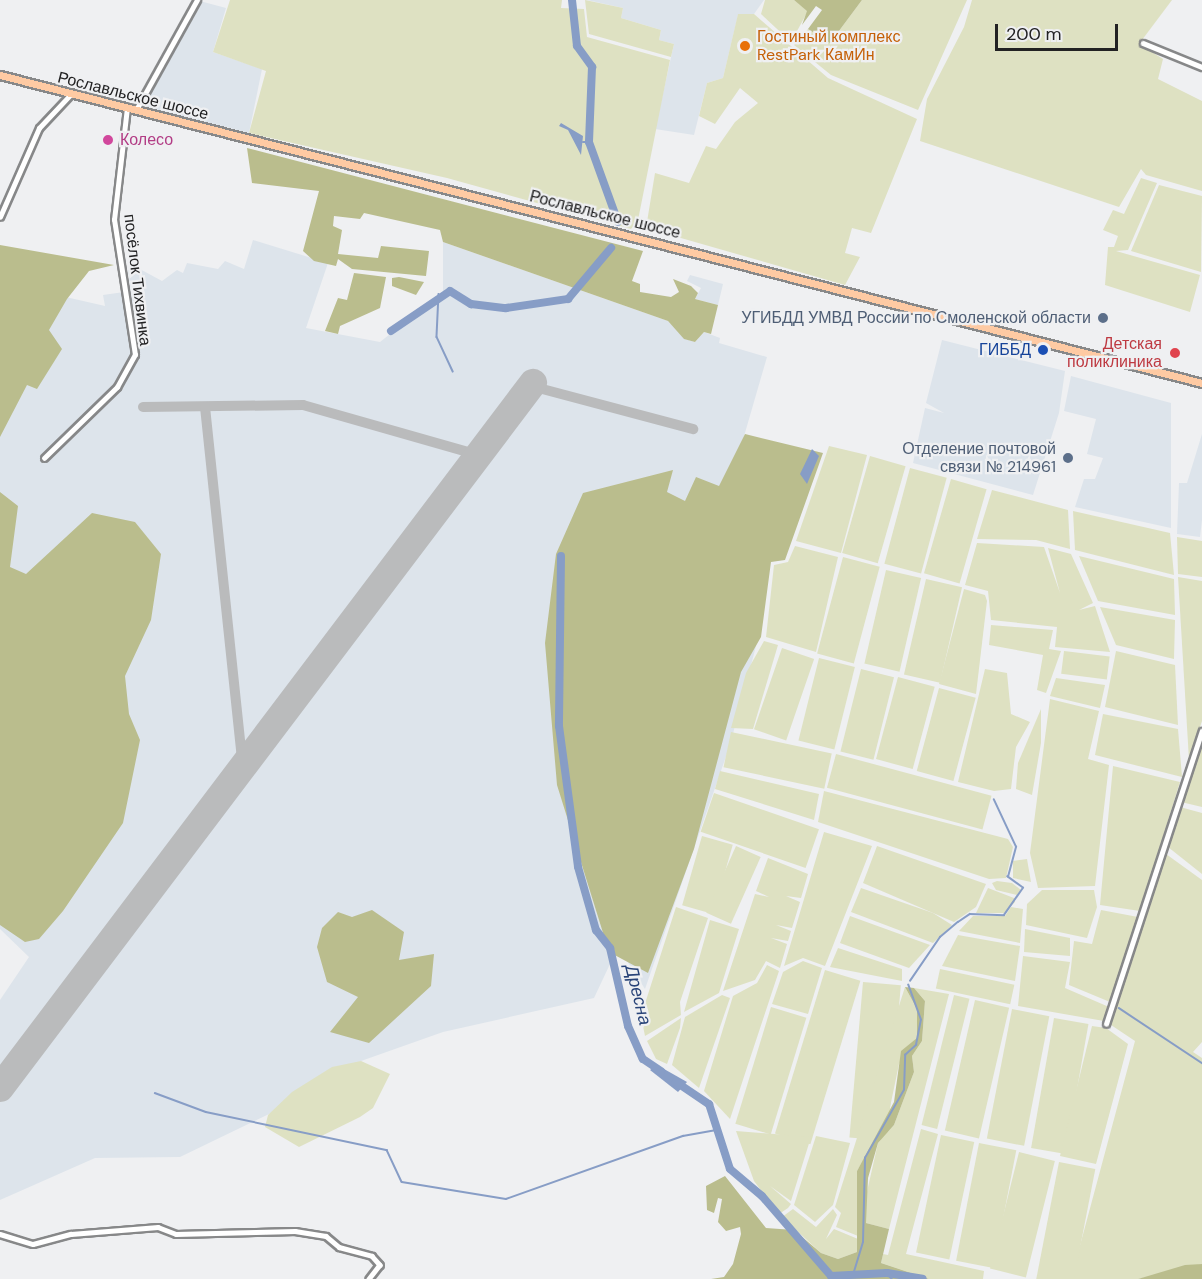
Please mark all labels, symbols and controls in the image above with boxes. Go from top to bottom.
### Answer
scale bar [998,12,1121,50]
text: 200 m [1006,22,1062,46]
place label: Гостиный комплекс RestPark КамИн [757,27,900,65]
marker: Гостиный комплекс RestPark КамИн [738,39,752,53]
street label: Рославльское шоссе [56,68,210,124]
place label: Колесо [120,130,173,150]
marker: Колесо [101,133,115,147]
street label: Рославльское шоссе [528,187,682,243]
street label: посёлок Тихвинка [119,213,155,347]
place label: УГИБДД УМВД России по Смоленской области [741,308,1091,328]
marker: УГИБДД УМВД России по Смоленской области [1096,311,1110,325]
place label: Детская поликлиника [1067,334,1162,372]
place label: ГИББД [979,340,1031,360]
marker: ГИББД [1036,343,1050,357]
marker: Детская поликлиника [1166,344,1184,362]
place label: Отделение почтовой связи № 214961 [902,439,1056,477]
marker: Отделение почтовой связи № 214961 [1061,451,1075,465]
water label: Дресна [620,963,656,1027]

